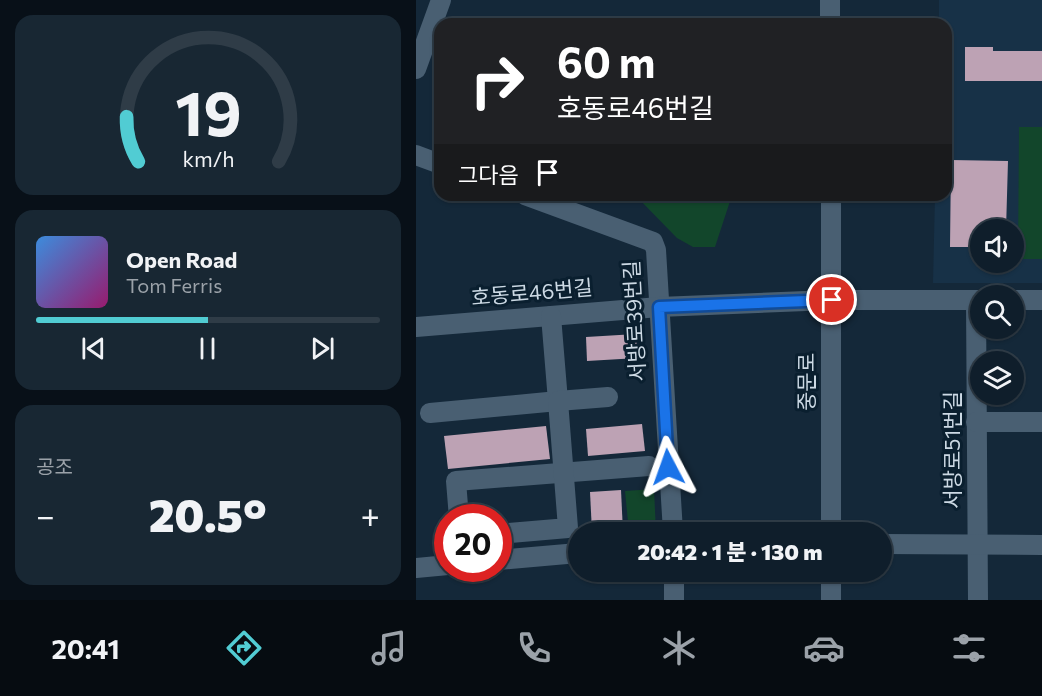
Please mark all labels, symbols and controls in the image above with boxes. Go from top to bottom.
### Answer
text: 60 m [557,35,656,87]
icon: right [458,42,536,120]
text: 19 [175,73,241,149]
text: 호동로46번길 [557,91,714,124]
text: km/h [182,145,234,171]
icon: arrive [531,156,564,189]
text: 그다음 [458,161,519,188]
map controls [970,219,1024,405]
button: sound [970,219,1024,273]
text: Open Road [126,246,237,273]
street label: 서방로39번길 [618,260,649,382]
text: Tom Ferris [126,273,222,297]
street label: 호동로46번길 [470,274,594,309]
pin [806,274,857,325]
icon: arrive [815,283,848,316]
button: search [970,285,1024,339]
icon: previous [77,332,110,365]
icon: pause [191,332,224,365]
icon: next [306,332,339,365]
button: layers [970,351,1024,405]
street label: 중문로 [793,353,818,411]
street label: 서방로51번길 [939,391,964,509]
position arrow [636,435,700,499]
text: 공조 [36,454,73,478]
text: 20.5° [149,486,267,541]
text: − [36,494,55,535]
text: + [361,494,380,535]
speed limit sign: 20 [434,504,512,582]
text: 20:42 · 1 분 · 130 m [638,538,822,565]
icon: directions [223,627,265,669]
icon: music [368,627,410,669]
icon: phone [513,627,555,669]
icon: climate [658,627,700,669]
icon: car [803,627,845,669]
icon: filters [948,627,990,669]
text: 20:41 [52,632,120,665]

